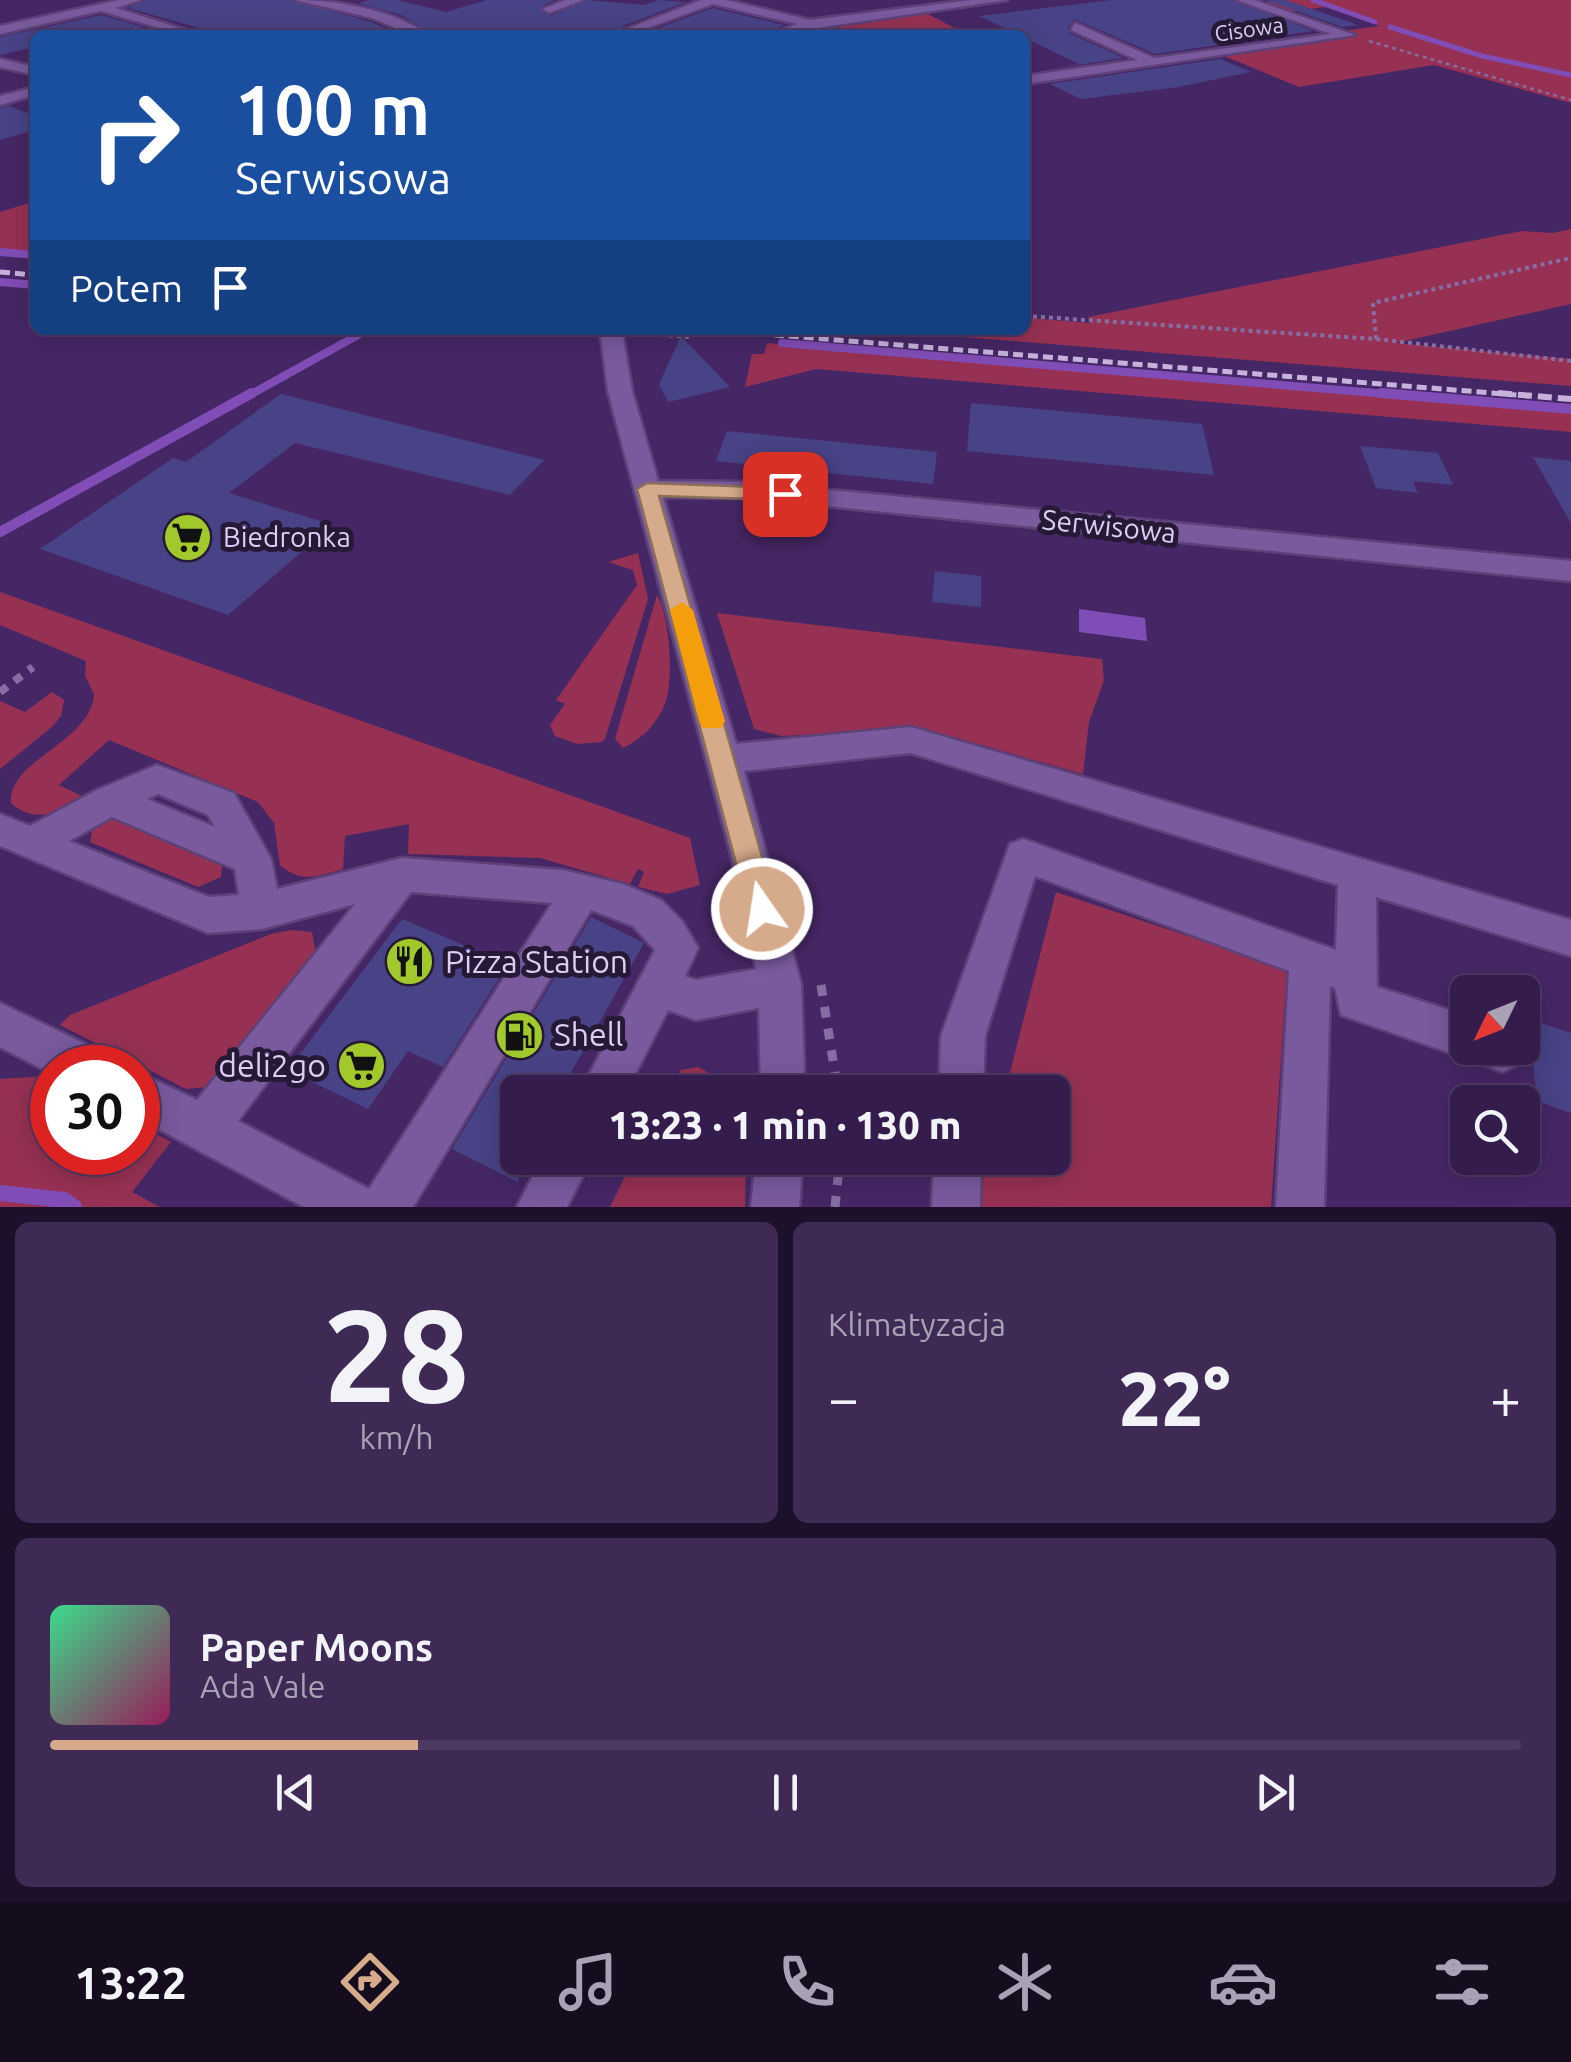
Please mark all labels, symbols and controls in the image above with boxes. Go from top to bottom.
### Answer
street label: Cisowa [1213,11,1285,46]
icon: right [70,70,200,200]
text: 100 m [235,70,430,148]
text: Serwisowa [235,152,451,203]
icon: arrive [203,260,258,315]
text: Potem [70,267,183,309]
pin [743,452,828,537]
icon: arrive [758,467,813,522]
street label: Serwisowa [1041,503,1178,548]
supermarket icon: Biedronka [162,511,214,563]
place label: Biedronka [223,521,351,552]
position arrow [710,857,814,961]
restaurant icon: Pizza Station [384,936,436,988]
place label: Pizza Station [445,943,628,979]
north arrow [1450,975,1540,1065]
map controls [1450,975,1540,1175]
fuel station icon: Shell [493,1009,545,1061]
place label: Shell [554,1016,623,1052]
supermarket icon: deli2go [335,1040,387,1092]
speed limit sign: 30 [30,1045,160,1175]
place label: deli2go [218,1047,326,1083]
button: search [1450,1085,1540,1175]
text: 13:23 · 1 min · 130 m [608,1104,962,1146]
text: 28 [323,1281,470,1427]
text: Klimatyzacja [828,1306,1006,1342]
text: 22° [1119,1356,1230,1440]
text: − [828,1367,859,1428]
text: + [1490,1367,1521,1428]
text: km/h [360,1419,433,1455]
text: Paper Moons [200,1626,433,1668]
text: Ada Vale [200,1668,326,1704]
icon: previous [268,1765,323,1820]
icon: pause [758,1765,813,1820]
icon: next [1248,1765,1303,1820]
icon: directions [335,1947,405,2017]
icon: music [553,1947,623,2017]
icon: phone [772,1947,842,2017]
icon: climate [990,1947,1060,2017]
icon: car [1208,1947,1278,2017]
icon: filters [1427,1947,1497,2017]
text: 13:22 [74,1957,187,2008]

